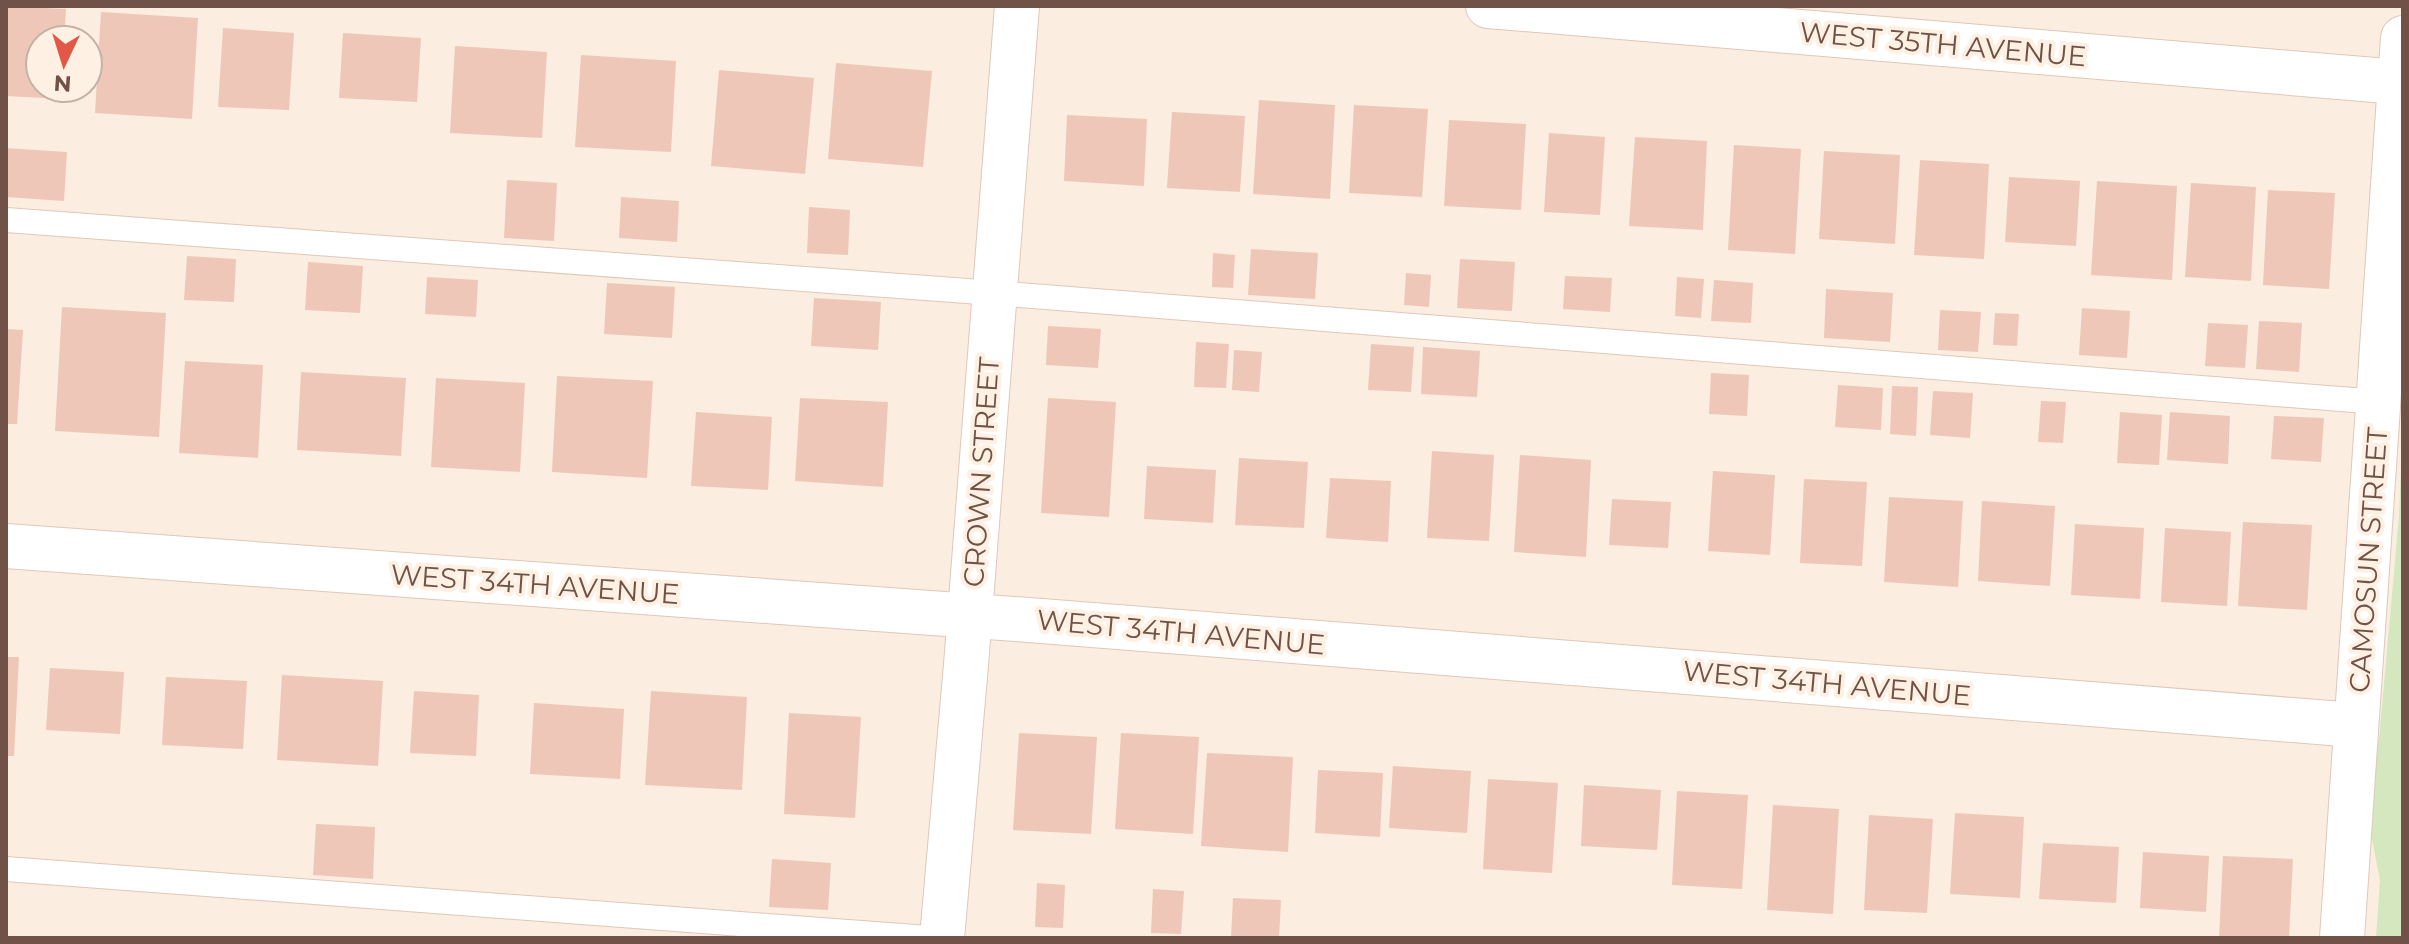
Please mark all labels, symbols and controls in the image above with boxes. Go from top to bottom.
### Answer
street label: WEST 35TH AVENUE [1798,15,2088,73]
north arrow [24,24,104,104]
text: N [53,69,72,98]
street label: CROWN STREET [956,356,1006,588]
street label: CAMOSUN STREET [2342,426,2394,694]
street label: WEST 34TH AVENUE [389,557,681,611]
street label: WEST 34TH AVENUE [1035,602,1327,662]
street label: WEST 34TH AVENUE [1681,653,1973,713]

